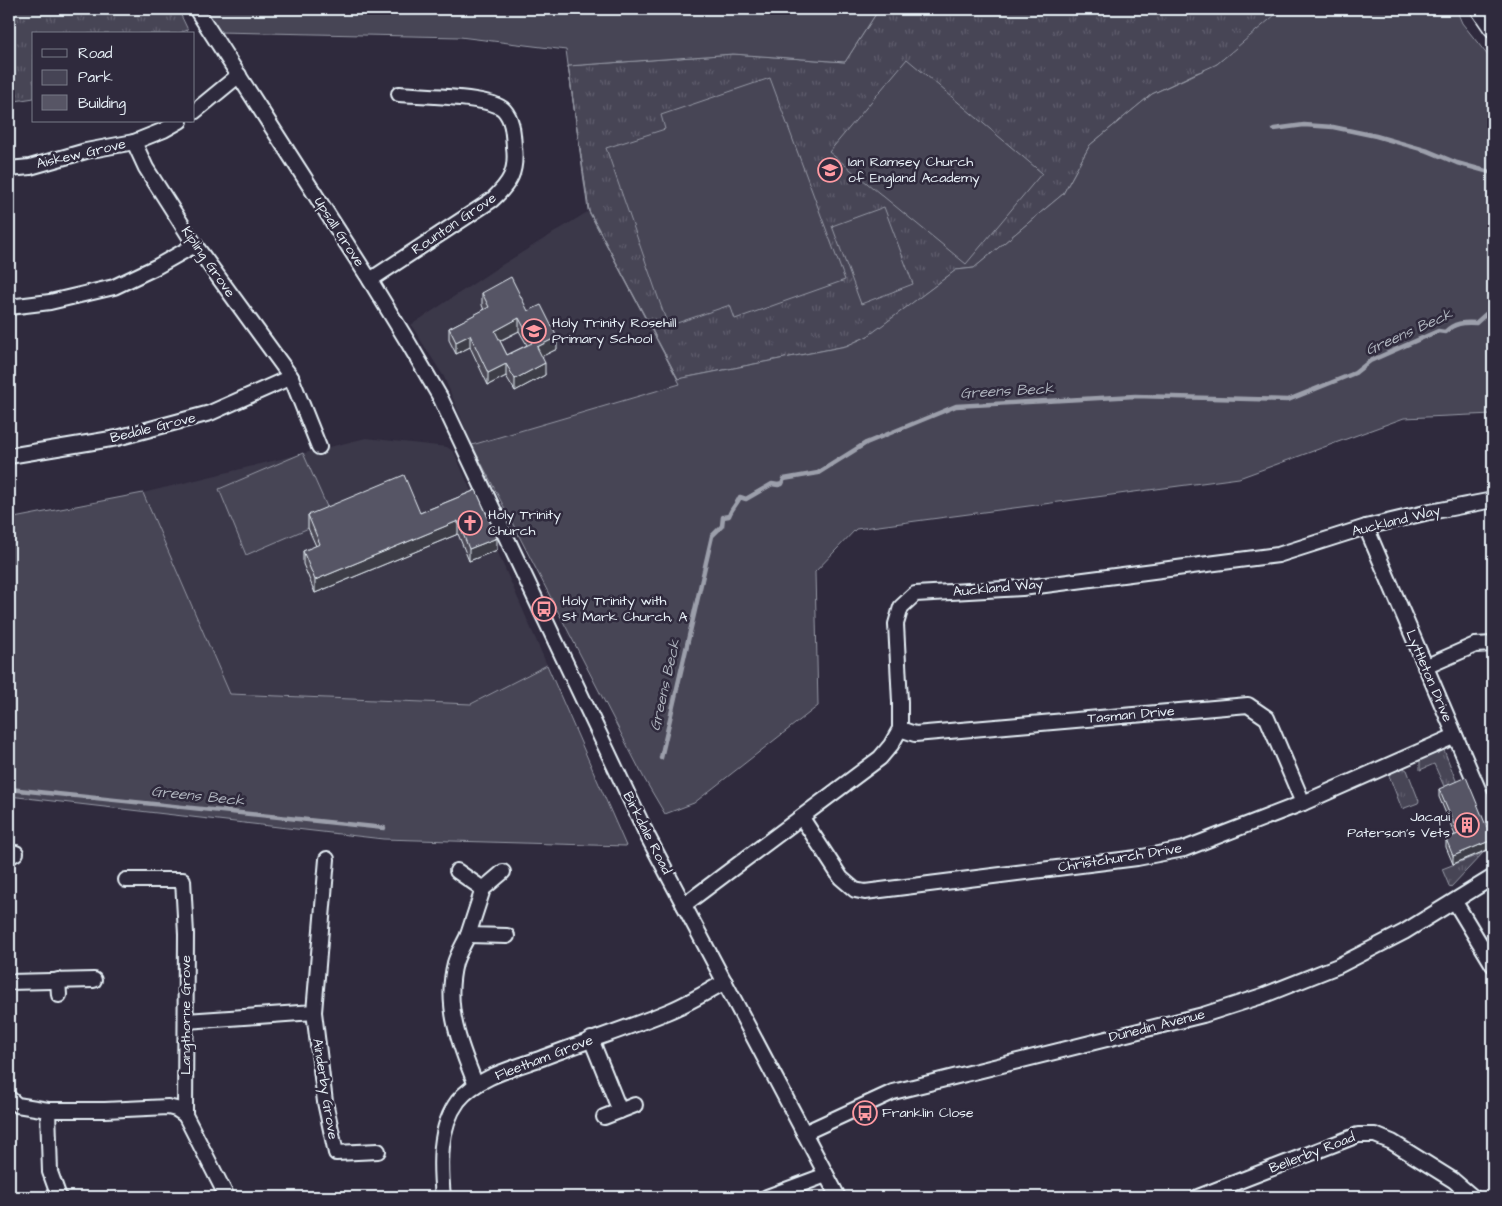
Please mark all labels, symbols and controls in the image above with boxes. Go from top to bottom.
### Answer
legend [32,32,195,122]
text: Road [78,43,113,64]
text: Park [78,67,113,88]
text: Building [78,93,126,115]
street label: Aiskew Grove [34,134,128,174]
place label: Ian Ramsey Church of England Academy [848,152,980,188]
school or university icon: Ian Ramsey Church of England Academy [817,157,843,183]
street label: Rounton Grove [408,188,501,260]
street label: Upsall Grove [309,193,369,271]
street label: Kipling Grove [176,222,240,302]
water label: Greens Beck [1362,303,1457,361]
place label: Holy Trinity Rosehill Primary School [552,313,676,349]
school or university icon: Holy Trinity Rosehill Primary School [521,318,547,344]
water label: Greens Beck [960,378,1055,404]
street label: Bedale Grove [108,408,198,448]
street label: Auckland Way [1350,500,1443,542]
place label: Holy Trinity Church [488,505,561,541]
church icon: Holy Trinity Church [457,510,483,536]
street label: Auckland Way [952,574,1044,602]
place label: Holy Trinity with St Mark Church, A [562,591,687,627]
bus stop icon: Holy Trinity with St Mark Church, A [531,596,557,622]
street label: Lyttleton Drive [1401,627,1458,726]
water label: Greens Beck [644,636,686,733]
street label: Tasman Drive [1087,701,1176,729]
water label: Greens Beck [150,781,246,811]
street label: Birkdale Road [618,788,676,878]
place label: Jacqui Paterson’s Vets [1347,807,1450,843]
building icon: Jacqui Paterson’s Vets [1454,812,1480,838]
street label: Christchurch Drive [1057,838,1184,878]
street label: Langthorne Grove [176,955,196,1075]
street label: Dunedin Avenue [1107,1004,1207,1048]
street label: Fleetham Grove [492,1030,596,1086]
street label: Ainderby Grove [307,1037,343,1141]
bus stop icon: Franklin Close [852,1100,878,1126]
place label: Franklin Close [882,1103,974,1123]
street label: Bellerby Road [1266,1127,1358,1179]

